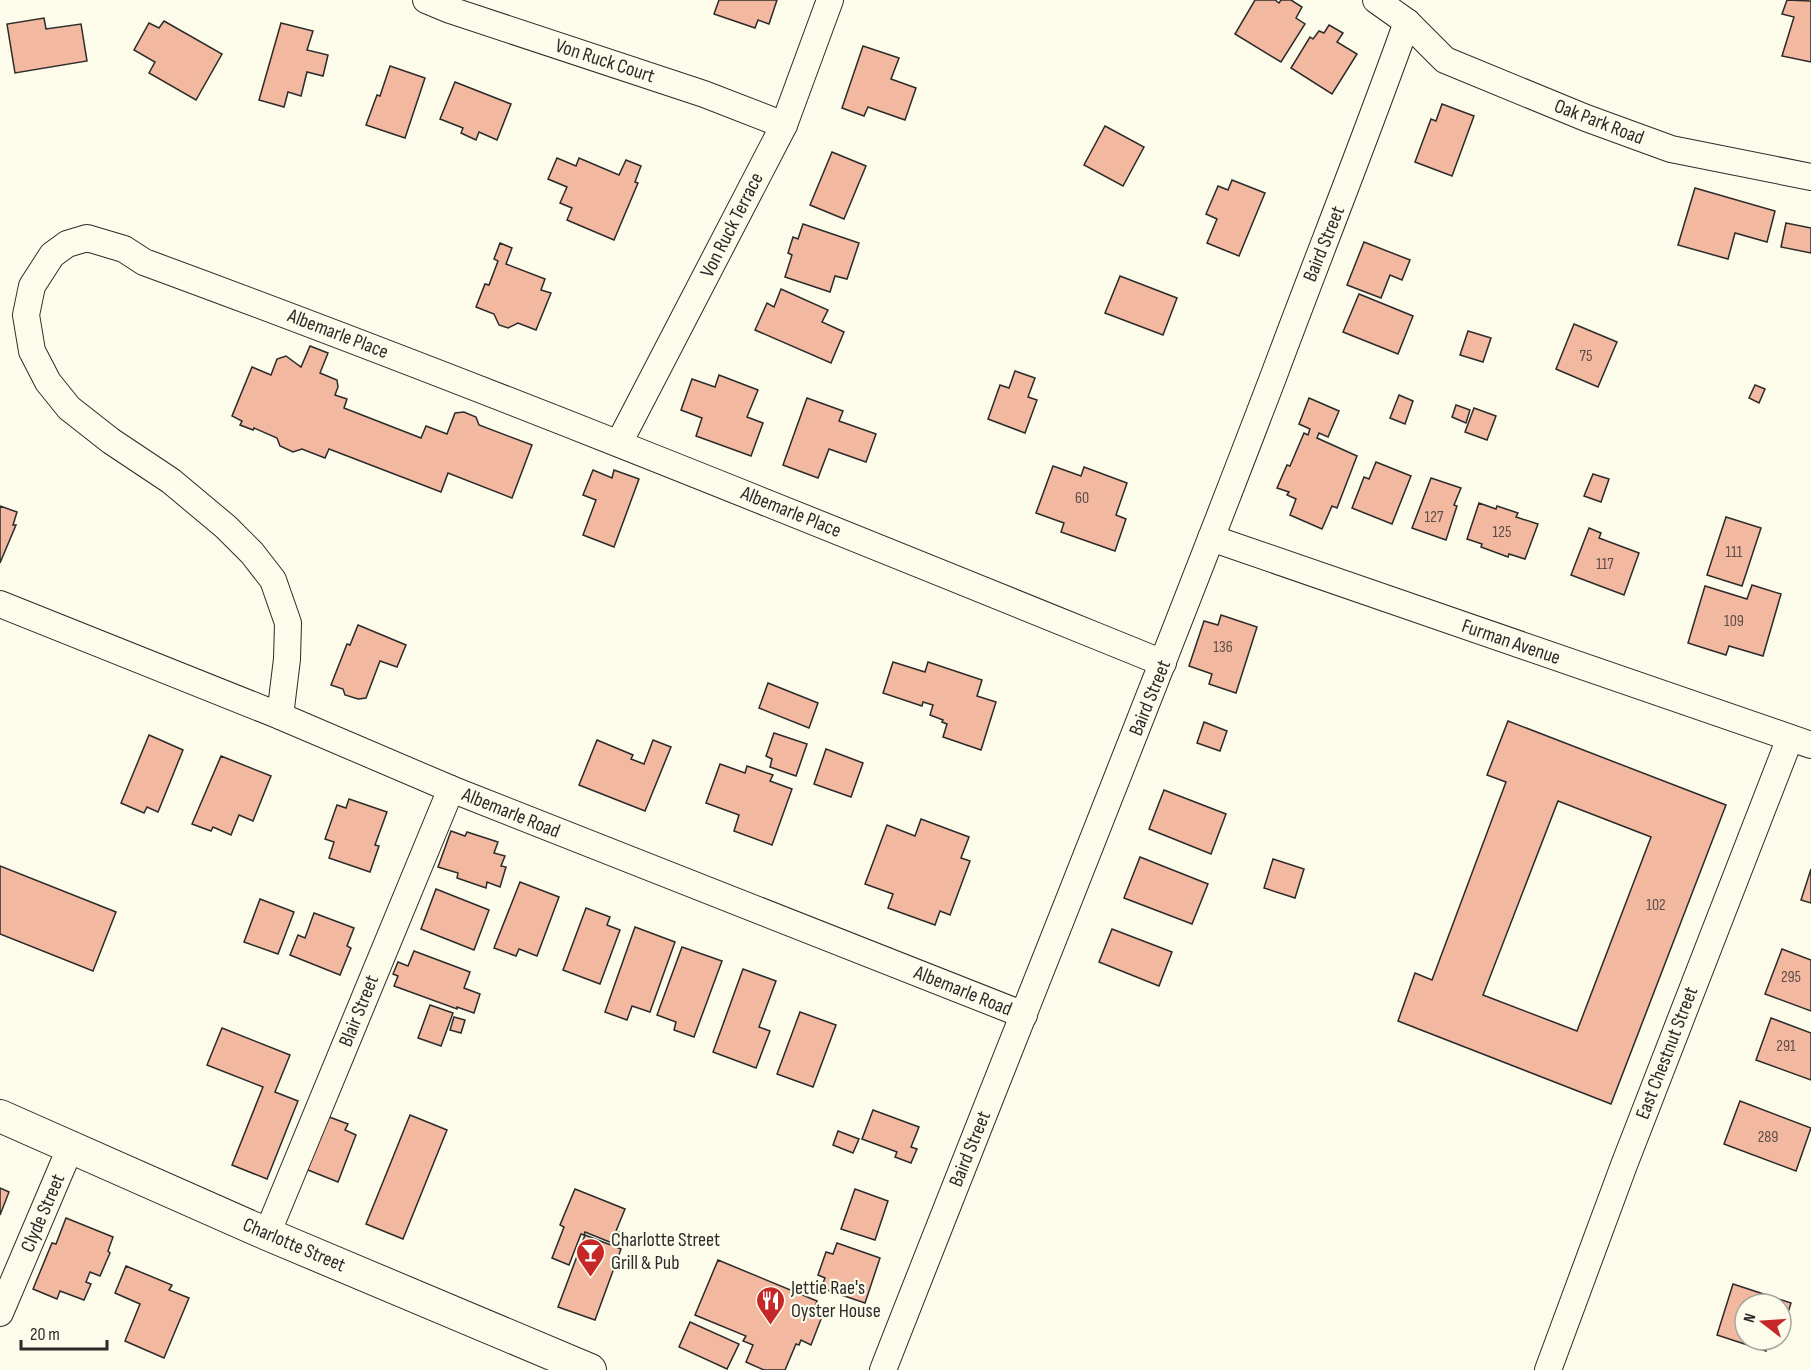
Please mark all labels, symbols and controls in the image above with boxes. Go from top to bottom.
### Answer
street label: Von Ruck Court [552,34,658,88]
street label: Oak Park Road [1551,94,1647,150]
street label: Von Ruck Terrace [695,169,769,281]
street label: Baird Street [1298,203,1350,285]
street label: Albemarle Place [283,303,392,364]
house number: 75 [1580,347,1592,366]
street label: Albemarle Place [736,481,845,543]
house number: 60 [1075,489,1089,508]
house number: 127 [1425,508,1444,527]
house number: 125 [1493,523,1511,542]
house number: 111 [1726,543,1743,562]
house number: 117 [1596,555,1614,574]
house number: 109 [1724,612,1744,631]
street label: Furman Avenue [1458,614,1564,670]
house number: 136 [1213,638,1233,657]
street label: Baird Street [1124,657,1176,739]
street label: Albemarle Road [458,782,563,843]
house number: 102 [1646,896,1666,915]
street label: Albemarle Road [910,960,1015,1021]
house number: 295 [1781,968,1801,987]
street label: Blair Street [334,972,384,1050]
street label: East Chestnut Street [1631,983,1703,1123]
house number: 291 [1776,1037,1796,1056]
street label: Baird Street [944,1108,996,1190]
house number: 289 [1758,1128,1778,1147]
street label: Clyde Street [16,1170,70,1256]
street label: Charlotte Street [239,1213,349,1277]
place label: Charlotte Street Grill & Pub [611,1228,720,1275]
bar icon: Charlotte Street Grill & Pub [574,1236,606,1278]
place label: Jettie Rae's Oyster House [790,1276,881,1323]
restaurant icon: Jettie Rae's Oyster House [754,1284,786,1326]
north arrow [1733,1292,1793,1352]
text: N [1740,1311,1760,1325]
scale bar [21,1313,106,1351]
text: 20 m [30,1324,60,1345]

